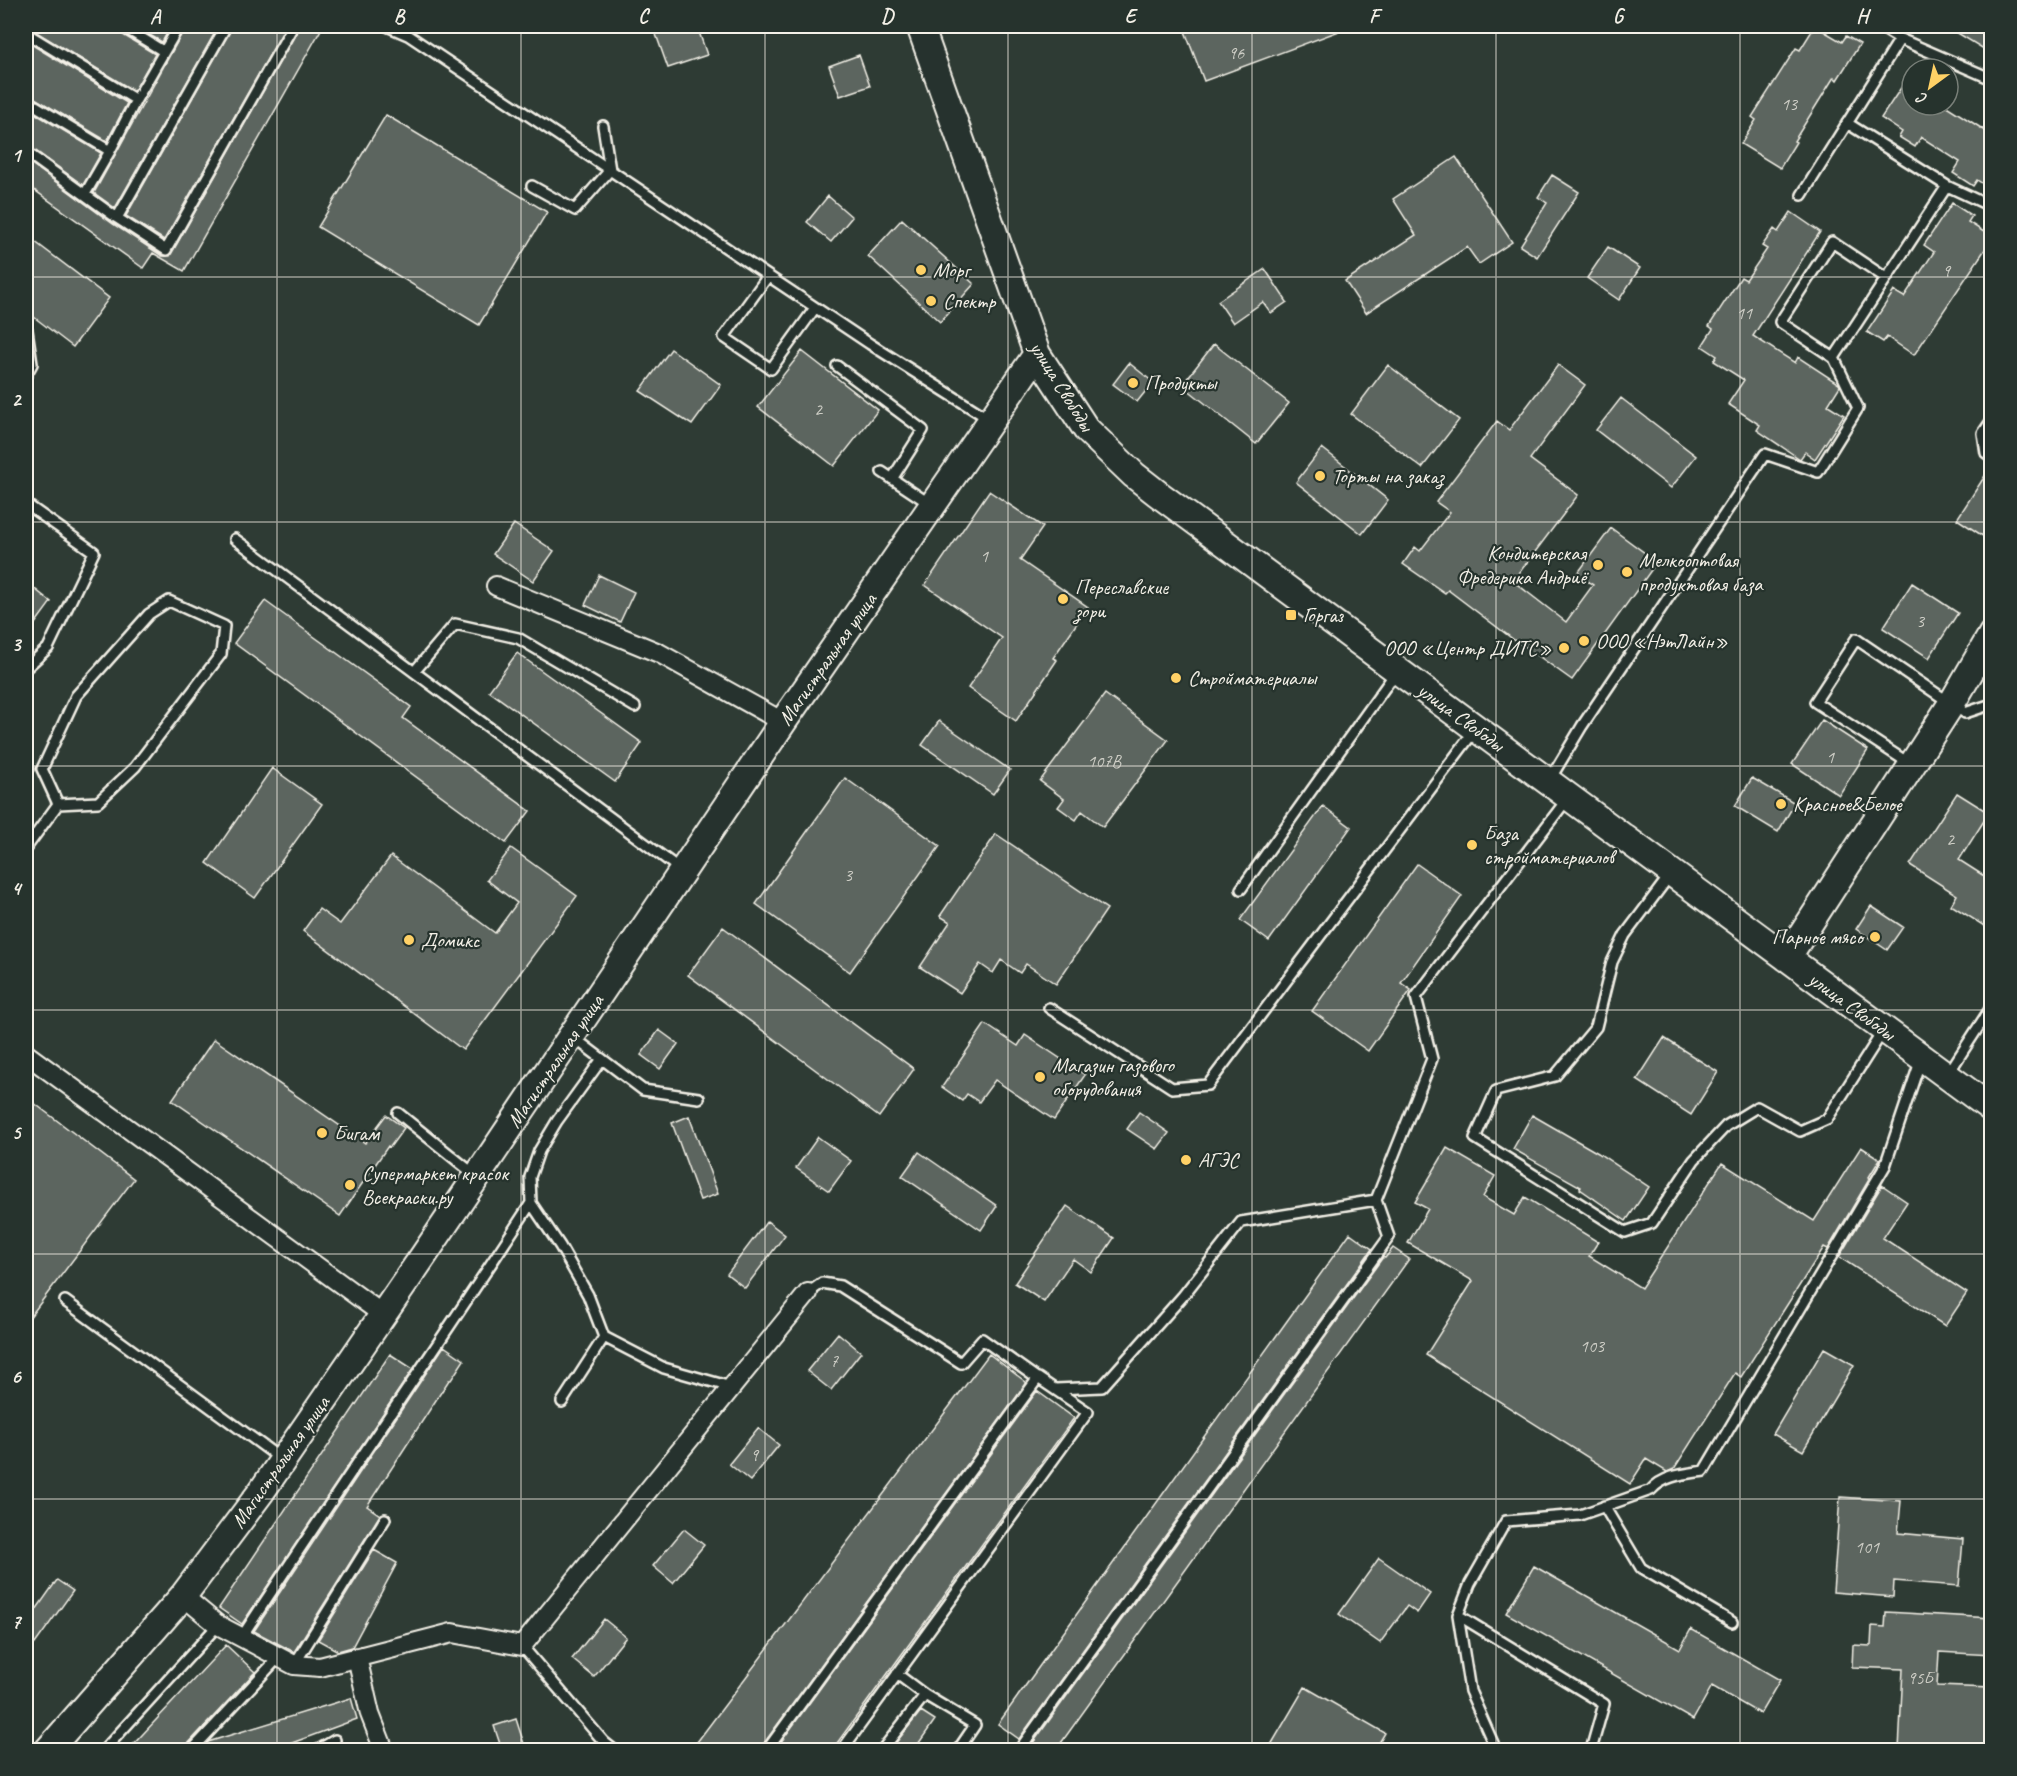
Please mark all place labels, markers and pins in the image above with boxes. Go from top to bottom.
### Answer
place label: Морг [933,257,972,283]
marker: Морг [914,263,928,277]
place label: Спектр [943,288,996,314]
marker: Спектр [924,294,938,308]
place label: Продукты [1145,370,1218,396]
marker: Продукты [1126,376,1140,390]
place label: Торты на заказ [1332,463,1446,490]
marker: Торты на заказ [1313,469,1327,483]
place label: Кондитерская Фредерика Андриё [1457,540,1589,590]
place label: Мелкооптовая продуктовая база [1639,547,1764,597]
marker: Кондитерская Фредерика Андриё [1591,558,1605,572]
marker: Мелкооптовая продуктовая база [1620,565,1634,579]
place label: Переславские зори [1072,574,1169,625]
marker: Переславские зори [1056,592,1070,606]
place label: Горгаз [1303,602,1345,628]
marker: Горгаз [1284,608,1298,622]
place label: ООО «НэтЛайн» [1596,628,1728,654]
marker: ООО «НэтЛайн» [1577,634,1591,648]
place label: ООО «Центр ДИТС» [1384,635,1552,661]
marker: ООО «Центр ДИТС» [1557,641,1571,655]
place label: Стройматериалы [1188,665,1318,691]
marker: Стройматериалы [1169,671,1183,685]
place label: Красное&Белое [1793,791,1903,817]
marker: Красное&Белое [1774,797,1788,811]
place label: База стройматериалов [1484,820,1618,870]
marker: База стройматериалов [1465,838,1479,852]
place label: Парное мясо [1772,924,1866,950]
place label: Домикс [421,927,481,953]
marker: Парное мясо [1868,930,1882,944]
marker: Домикс [402,933,416,947]
place label: Магазин газового оборудования [1052,1052,1176,1102]
marker: Магазин газового оборудования [1033,1070,1047,1084]
place label: Бигам [334,1120,381,1146]
marker: Бигам [315,1126,329,1140]
place label: АГЭС [1198,1147,1240,1173]
marker: АГЭС [1179,1153,1193,1167]
place label: Супермаркет красок Всекраски.ру [362,1160,510,1210]
marker: Супермаркет красок Всекраски.ру [343,1178,357,1192]

